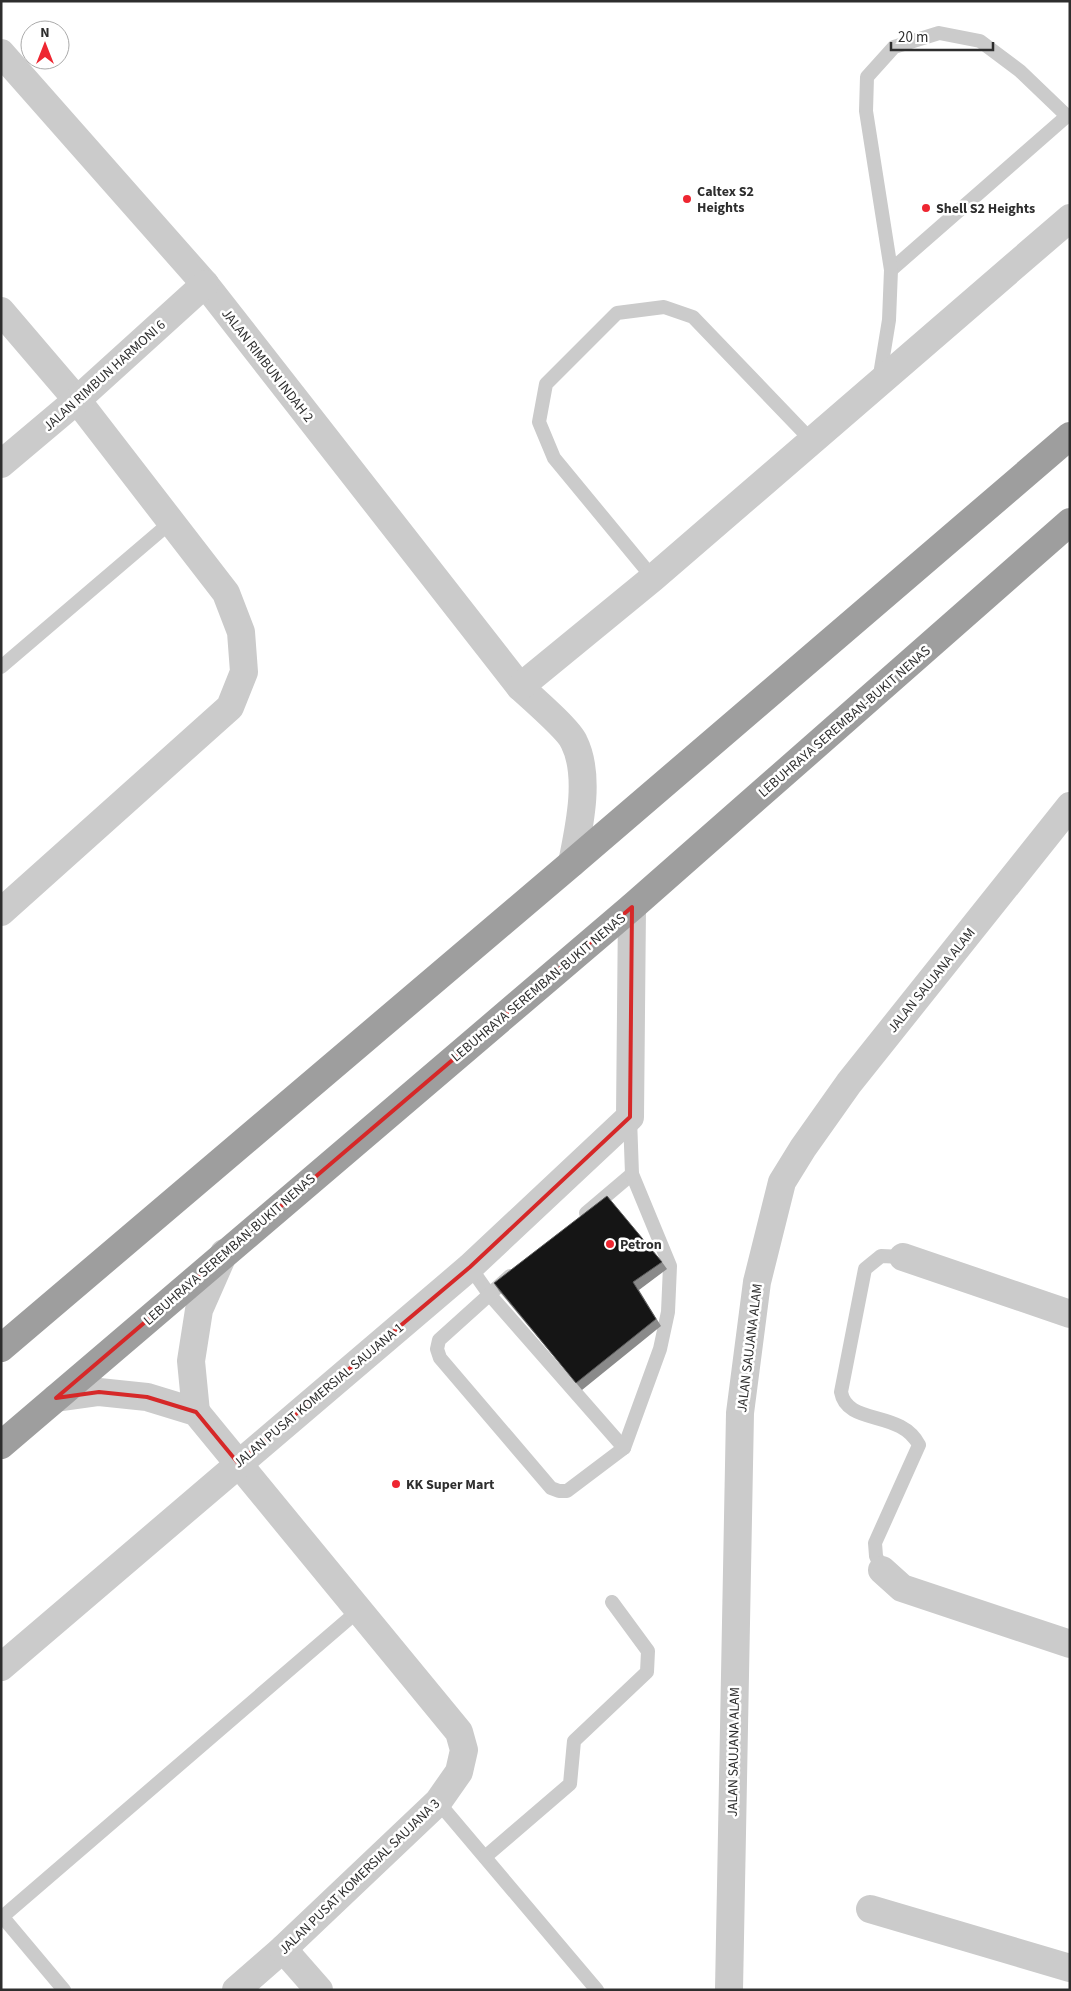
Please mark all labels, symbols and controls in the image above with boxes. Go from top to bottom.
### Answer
north arrow [20,20,70,70]
scale bar [891,20,994,52]
text: N [40,23,50,43]
text: 20 m [898,27,928,48]
place label: Caltex S2 Heights [697,182,754,218]
marker: Caltex S2 Heights [681,193,693,205]
place label: Shell S2 Heights [936,199,1035,219]
marker: Shell S2 Heights [920,202,932,214]
street label: JALAN RIMBUN INDAH 2 [216,305,318,427]
street label: JALAN RIMBUN HARMONI 6 [39,315,170,436]
street label: LEBUHRAYA SEREMBAN-BUKIT NENAS [754,641,935,802]
street label: LEBUHRAYA SEREMBAN-BUKIT NENAS [447,909,630,1067]
street label: JALAN SAUJANA ALAM [883,924,980,1037]
street label: LEBUHRAYA SEREMBAN-BUKIT NENAS [139,1169,320,1330]
place label: Petron [620,1235,662,1255]
marker: Petron [604,1238,616,1250]
street label: JALAN SAUJANA ALAM [732,1282,768,1414]
street label: JALAN PUSAT KOMERSIAL SAUJANA 1 [229,1318,408,1473]
place label: KK Super Mart [406,1475,495,1495]
marker: KK Super Mart [390,1478,402,1490]
street label: JALAN SAUJANA ALAM [723,1687,745,1817]
street label: JALAN PUSAT KOMERSIAL SAUJANA 3 [275,1794,445,1959]

